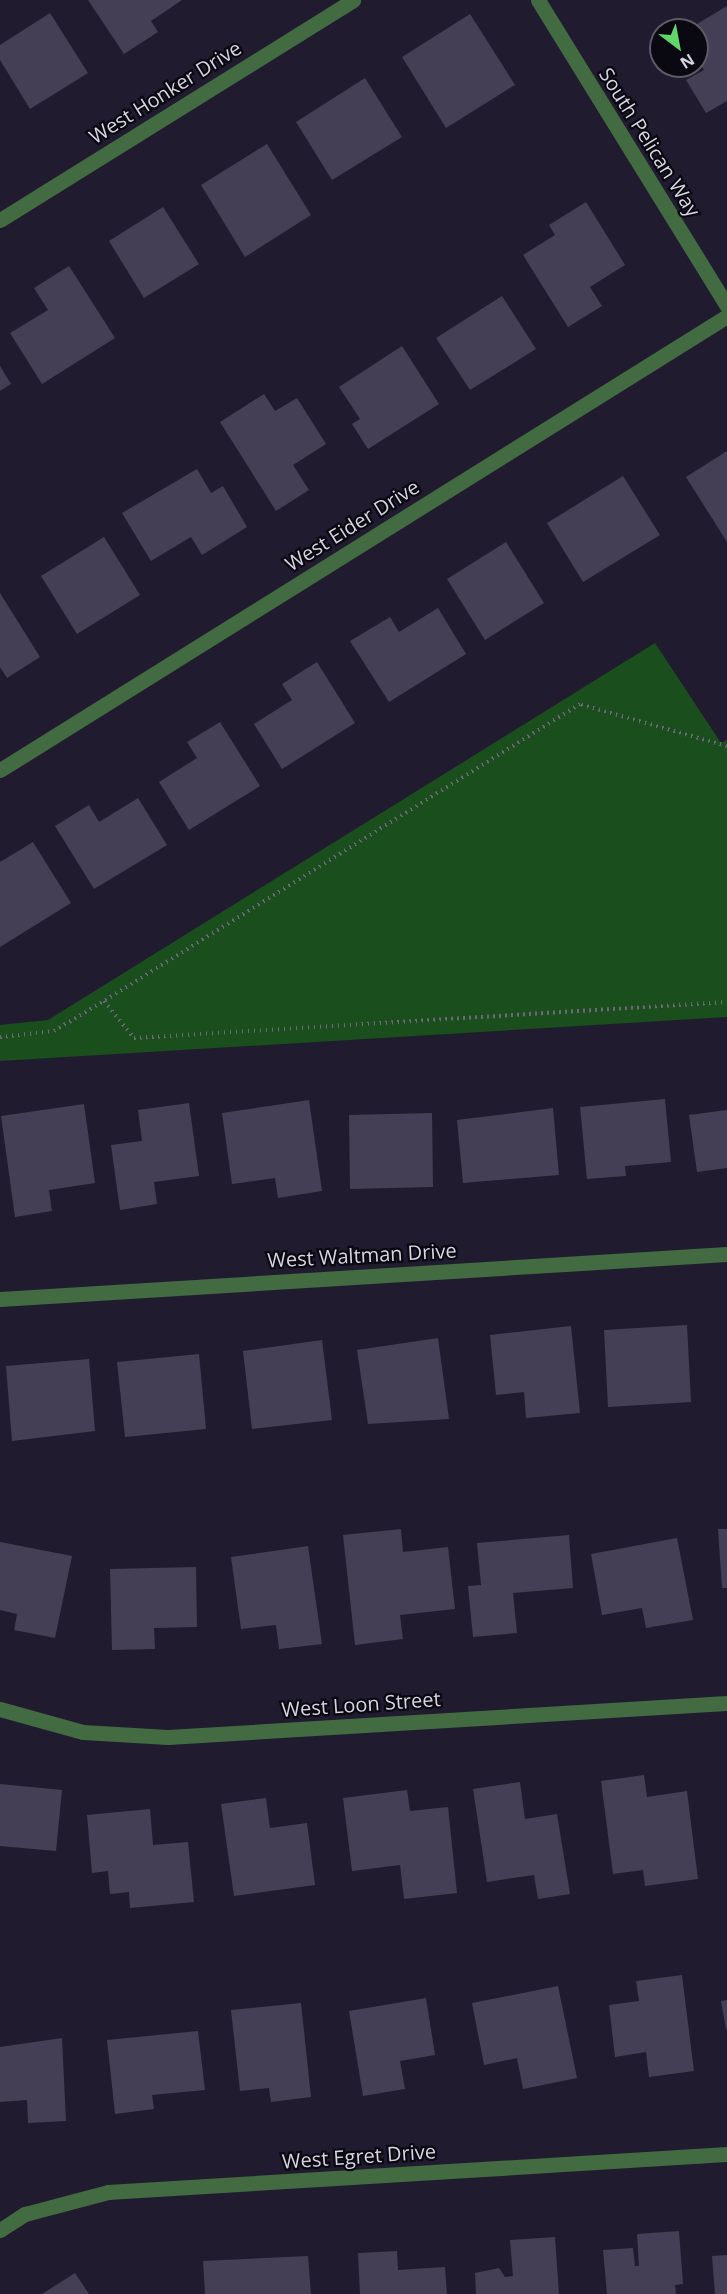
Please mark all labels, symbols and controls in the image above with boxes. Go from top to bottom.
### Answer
north arrow [649,18,709,78]
street label: West Honker Drive [85,36,245,148]
text: N [676,49,699,74]
street label: South Pelican Way [595,63,705,221]
street label: West Eider Drive [281,474,423,576]
street label: West Waltman Drive [267,1238,457,1272]
street label: West Loon Street [281,1686,441,1722]
street label: West Egret Drive [281,2139,437,2173]

